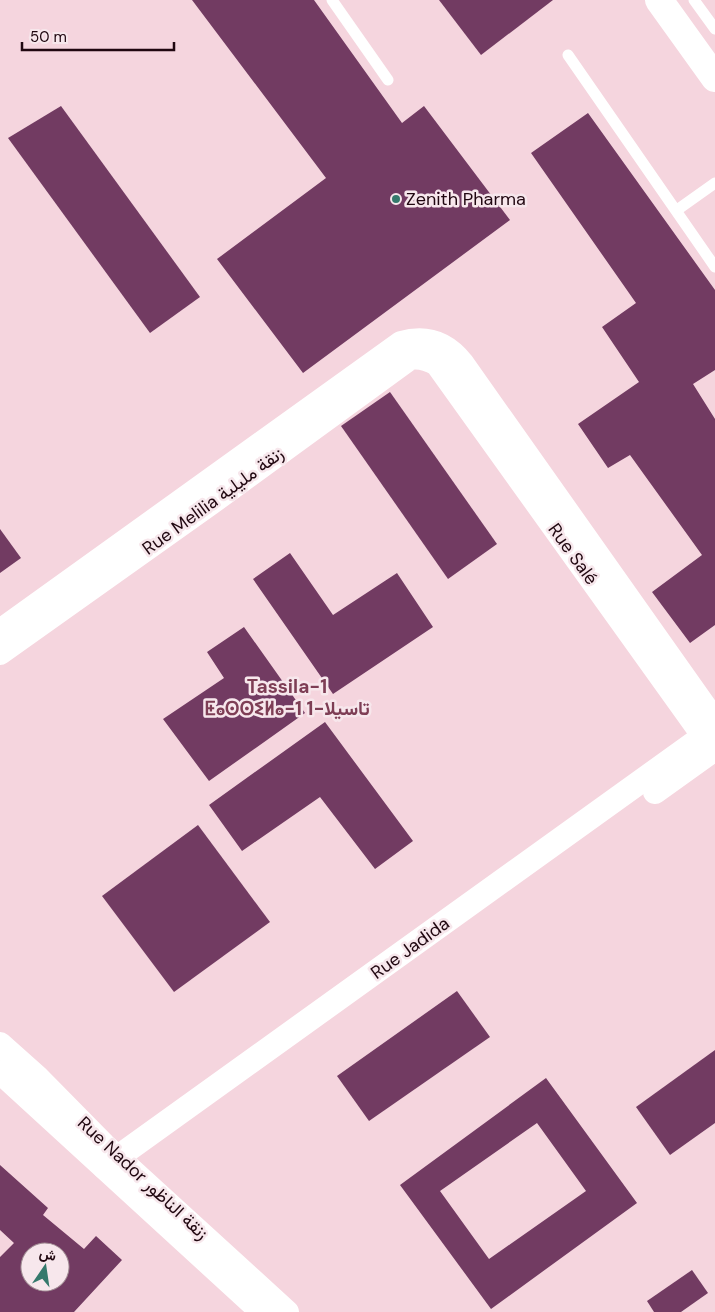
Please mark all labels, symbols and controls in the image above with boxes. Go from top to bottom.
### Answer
scale bar [22,20,175,52]
text: 50 m [30,27,67,47]
place label: Zenith Pharma [406,187,526,211]
marker: Zenith Pharma [390,193,402,205]
street label: Rue Melilia زنقة مليلية [137,442,289,560]
street label: Rue Salé [543,518,603,590]
district label: Tassila-1 ⵟⴰⵙⵙⵉⵍⴰ-1 1-تاسيلا [204,674,370,721]
street label: Rue Jadida [366,911,454,985]
street label: Rue Nador زنقة الناظور [72,1111,214,1245]
north arrow [20,1242,70,1292]
text: ش [38,1244,58,1265]

